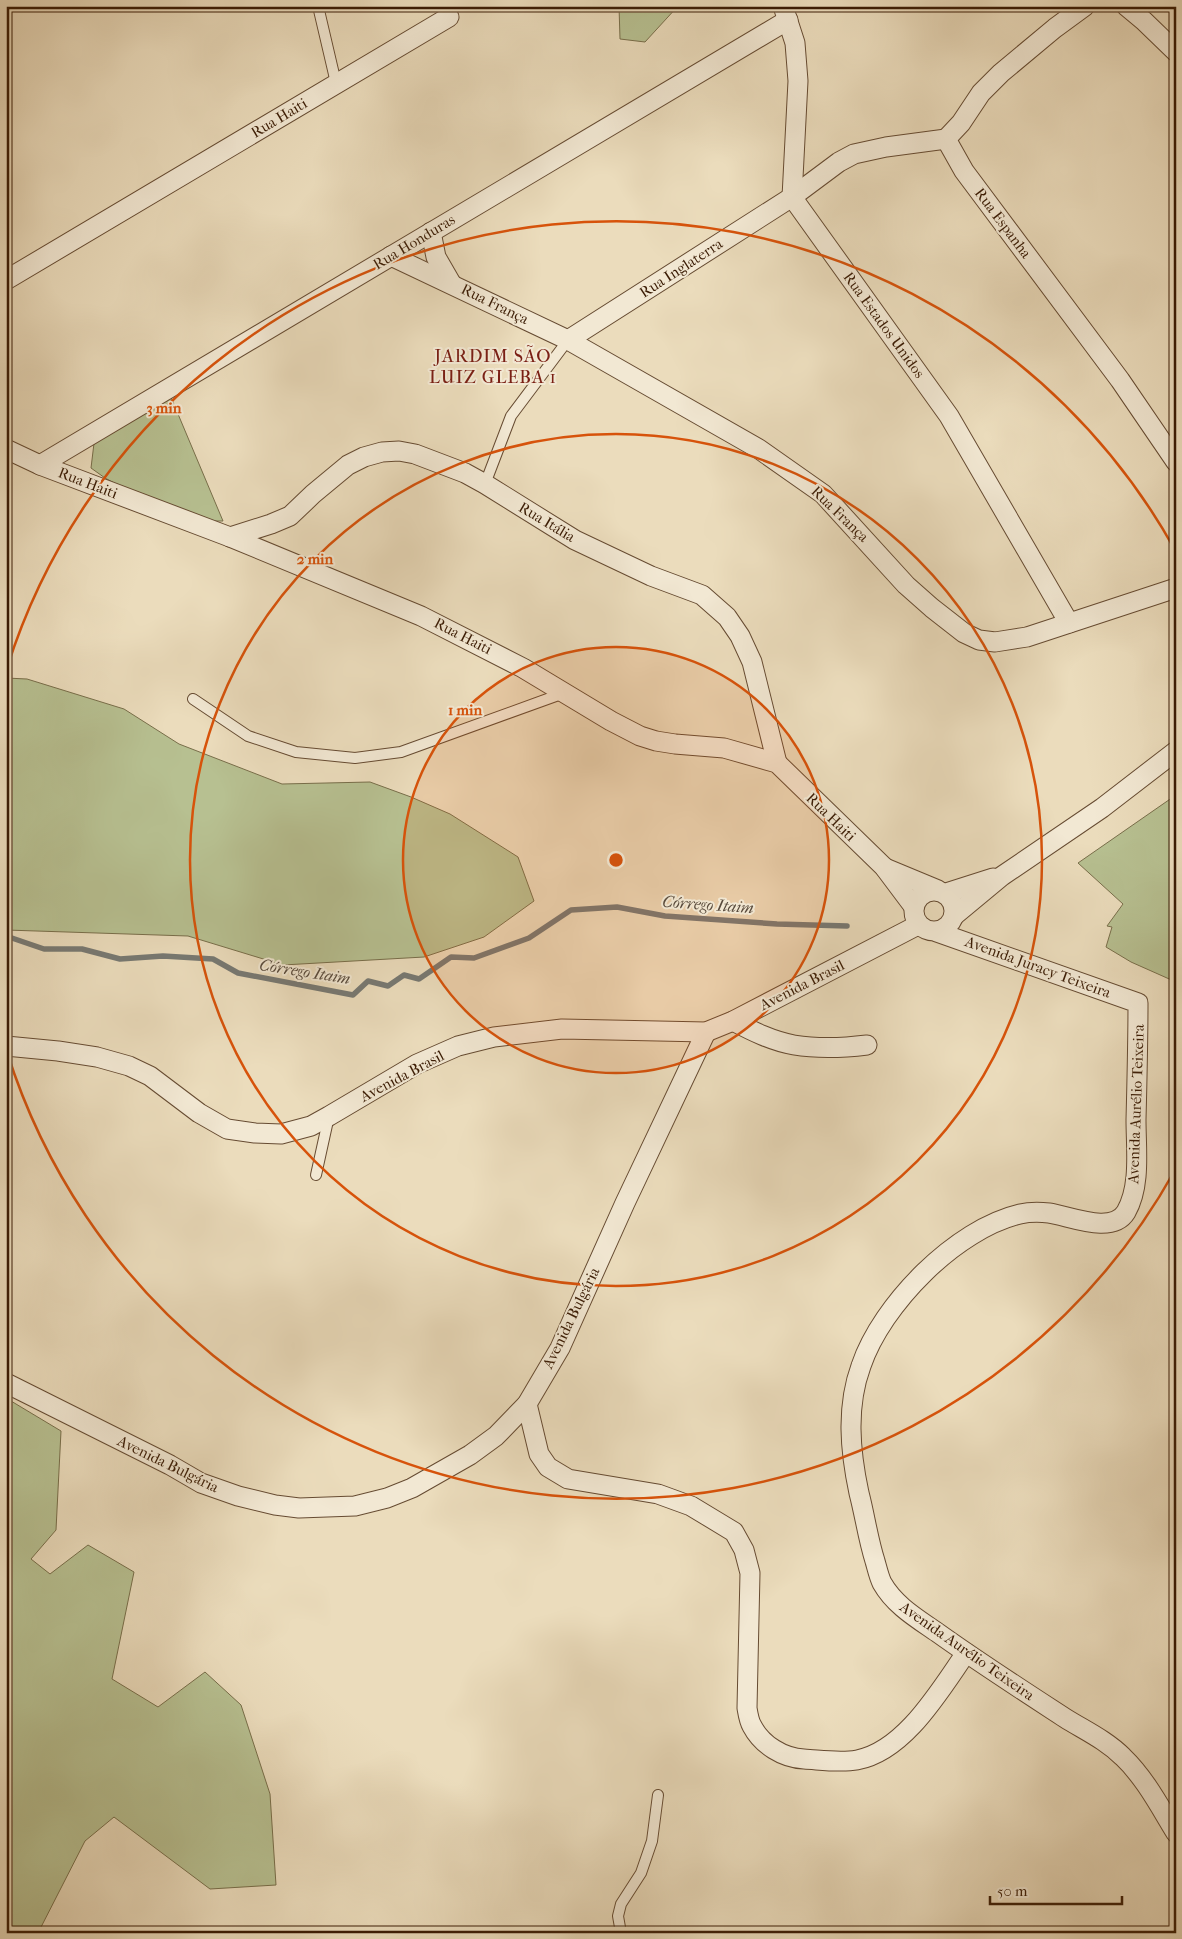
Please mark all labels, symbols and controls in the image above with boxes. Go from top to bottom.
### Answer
street label: Rua Haiti [248,94,311,142]
street label: Rua Espanha [971,184,1036,262]
street label: Rua Honduras [370,210,459,274]
street label: Rua Inglaterra [636,234,727,302]
street label: Rua Estados Unidos [839,268,929,382]
street label: Rua França [458,280,533,329]
district label: JARDIM SÃO LUIZ GLEBA 1 [429,345,557,388]
text: 3 min [147,399,182,417]
street label: Rua Haiti [56,463,121,503]
street label: Rua França [808,482,873,547]
street label: Rua Itália [515,498,579,546]
text: 2 min [297,550,334,568]
street label: Rua Haiti [431,614,495,658]
text: 1 min [448,701,482,719]
street label: Rua Haiti [802,789,860,845]
centre of rings [607,851,625,869]
water label: Córrego Itaim [662,892,755,917]
street label: Avenida Juracy Teixeira [962,932,1114,1002]
water label: Córrego Itaim [258,955,352,988]
street label: Avenida Brasil [756,956,847,1014]
street label: Avenida Aurélio Teixeira [1124,1023,1148,1185]
street label: Avenida Brasil [356,1046,447,1106]
street label: Avenida Bulgária [538,1263,604,1372]
street label: Avenida Bulgária [114,1431,223,1497]
street label: Avenida Aurélio Teixeira [896,1597,1038,1705]
scale bar [990,1874,1122,1906]
text: 50 m [997,1882,1028,1900]

